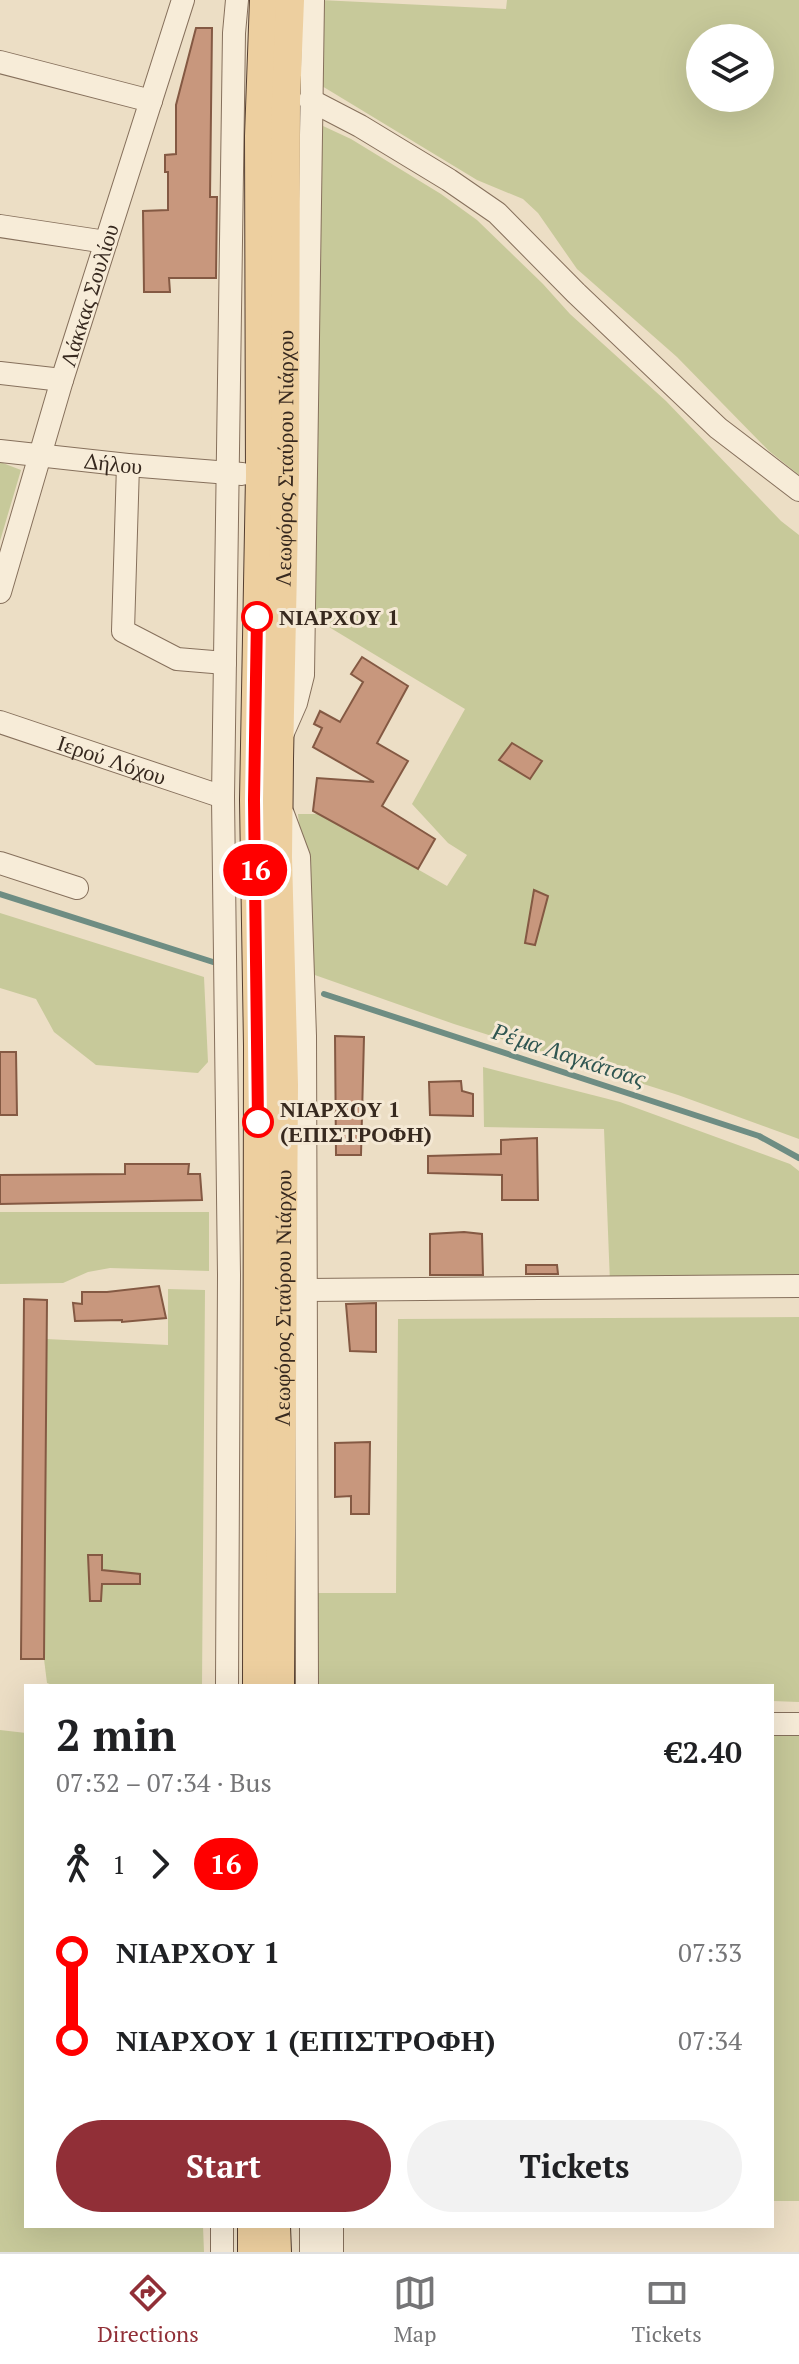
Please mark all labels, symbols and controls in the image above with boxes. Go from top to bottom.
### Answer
map controls [686,24,774,112]
button: layers [686,24,774,112]
street label: Λάκκας Σουλίου [52,220,125,370]
street label: Λεωφόρος Σταύρου Νιάρχου [268,330,299,587]
street label: Δήλου [83,445,144,480]
marker: ΝΙΑΡΧΟΥ 1 [242,602,272,632]
place label: ΝΙΑΡΧΟΥ 1 [279,602,399,631]
street label: Ιερού Λόχου [54,727,170,791]
line badge: 16 [219,844,291,896]
text: 16 [239,851,271,888]
water label: Ρέμα Λαγκάτσας [487,1014,650,1094]
place label: ΝΙΑΡΧΟΥ 1 (ΕΠΙΣΤΡΟΦΗ) [280,1094,432,1148]
marker: ΝΙΑΡΧΟΥ 1 (ΕΠΙΣΤΡΟΦΗ) [243,1107,273,1137]
street label: Λεωφόρος Σταύρου Νιάρχου [267,1169,297,1427]
text: 2 min [56,1705,176,1764]
text: €2.40 [665,1732,742,1772]
text: 07:32 – 07:34 · Bus [56,1765,272,1799]
icon: walk [56,1842,100,1886]
icon: forward [138,1842,182,1886]
text: 16 [210,1845,242,1882]
text: 1 [112,1847,126,1881]
text: ΝΙΑΡΧΟΥ 1 [116,1932,280,1972]
text: 07:33 [678,1935,742,1969]
text: ΝΙΑΡΧΟΥ 1 (ΕΠΙΣΤΡΟΦΗ) [116,2020,495,2060]
text: 07:34 [678,2023,742,2057]
button: Start [56,2120,391,2212]
button: Tickets [407,2120,742,2212]
tab: Directions [97,2271,199,2348]
tab: Map [393,2271,437,2348]
tab: Tickets [631,2271,702,2348]

